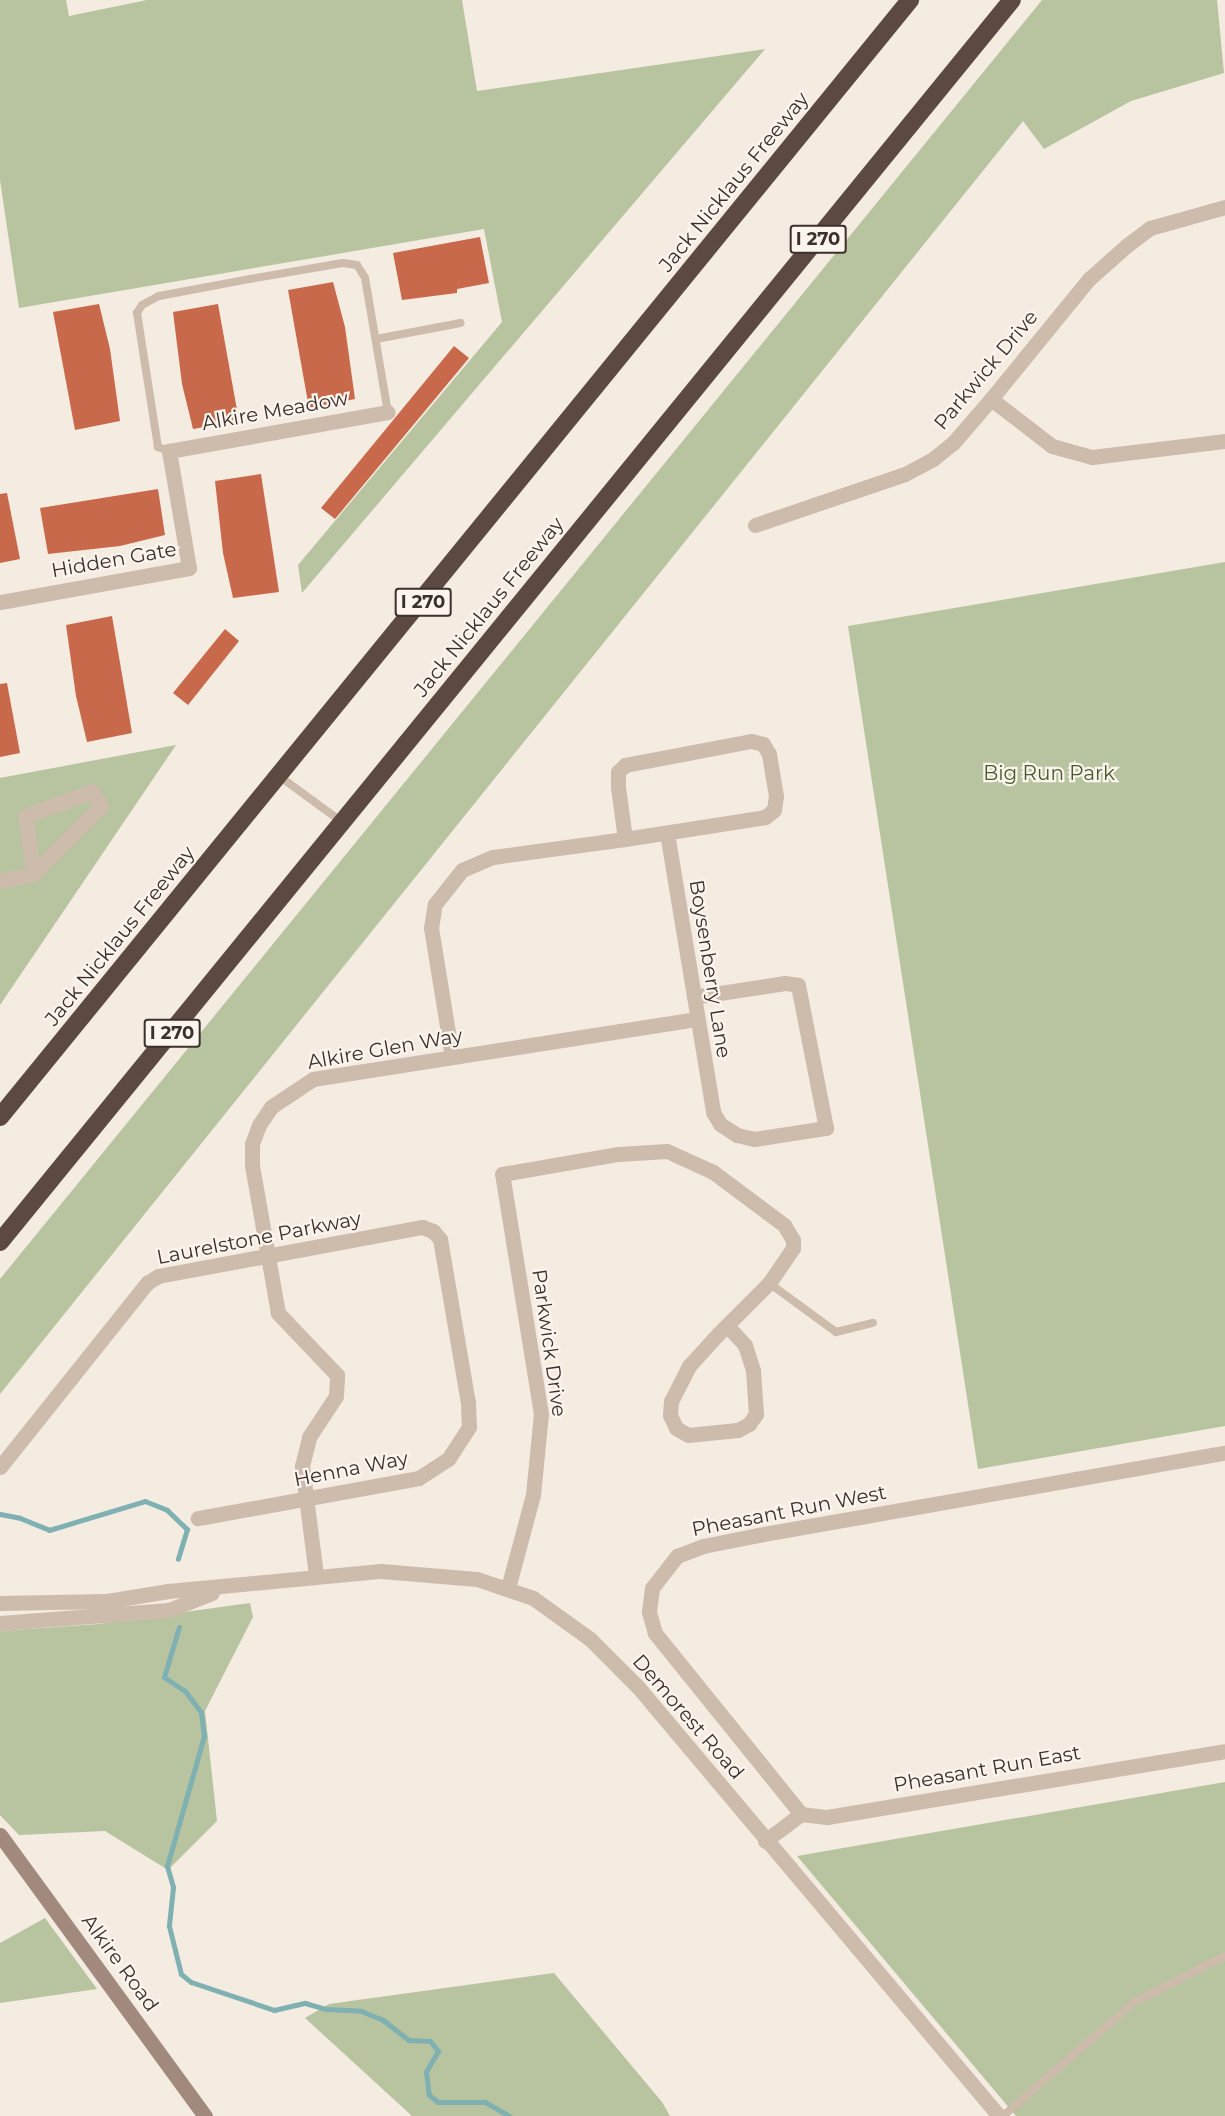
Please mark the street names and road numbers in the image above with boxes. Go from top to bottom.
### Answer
street label: Jack Nicklaus Freeway [654,87,814,277]
road number: I 270 [790,224,846,254]
street label: Parkwick Drive [929,305,1043,435]
street label: Alkire Meadow [200,386,350,436]
street label: Jack Nicklaus Freeway [409,512,569,702]
street label: Hidden Gate [50,537,178,583]
road number: I 270 [394,587,452,617]
street label: Jack Nicklaus Freeway [40,841,200,1031]
street label: Boysenberry Lane [684,878,736,1060]
road number: I 270 [144,1018,201,1048]
street label: Alkire Glen Way [306,1024,464,1074]
street label: Laurelstone Parkway [155,1206,363,1270]
street label: Parkwick Drive [527,1268,571,1418]
street label: Henna Way [292,1446,410,1492]
street label: Pheasant Run West [690,1480,888,1542]
street label: Demorest Road [627,1650,749,1784]
street label: Pheasant Run East [892,1741,1082,1797]
street label: Alkire Road [77,1910,163,2016]

